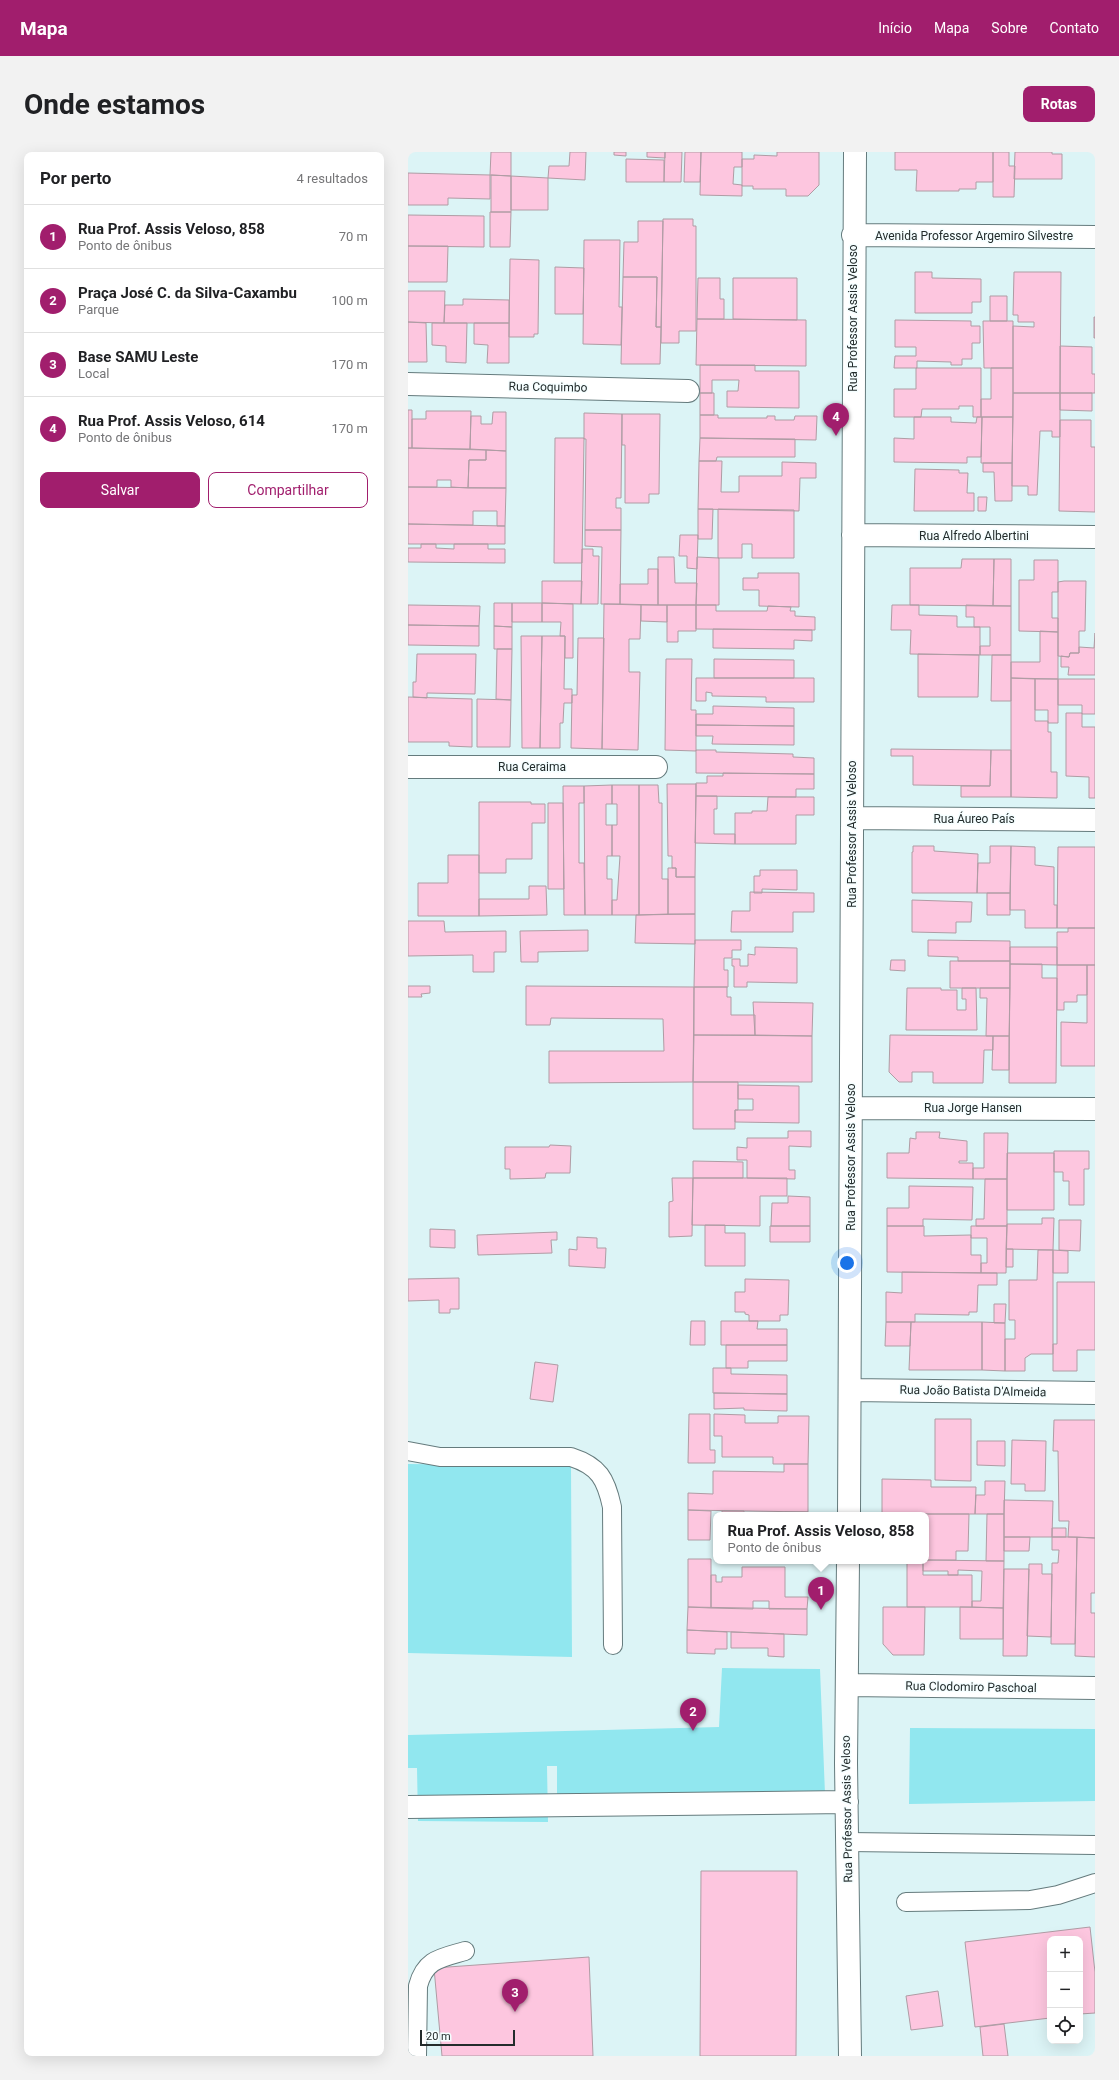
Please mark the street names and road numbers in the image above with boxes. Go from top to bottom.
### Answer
street label: Avenida Professor Argemiro Silvestre [875,229,1073,243]
street label: Rua Professor Assis Veloso [846,244,860,392]
street label: Rua Coquimbo [509,379,588,395]
street label: Rua Alfredo Albertini [919,529,1029,543]
street label: Rua Ceraima [498,760,566,774]
street label: Rua Professor Assis Veloso [845,760,859,908]
street label: Rua Áureo País [933,811,1015,826]
street label: Rua Professor Assis Veloso [844,1083,858,1231]
street label: Rua Jorge Hansen [924,1101,1022,1115]
street label: Rua João Batista D'Almeida [899,1383,1047,1399]
street label: Rua Clodomiro Paschoal [905,1679,1037,1695]
street label: Rua Professor Assis Veloso [839,1735,855,1883]

